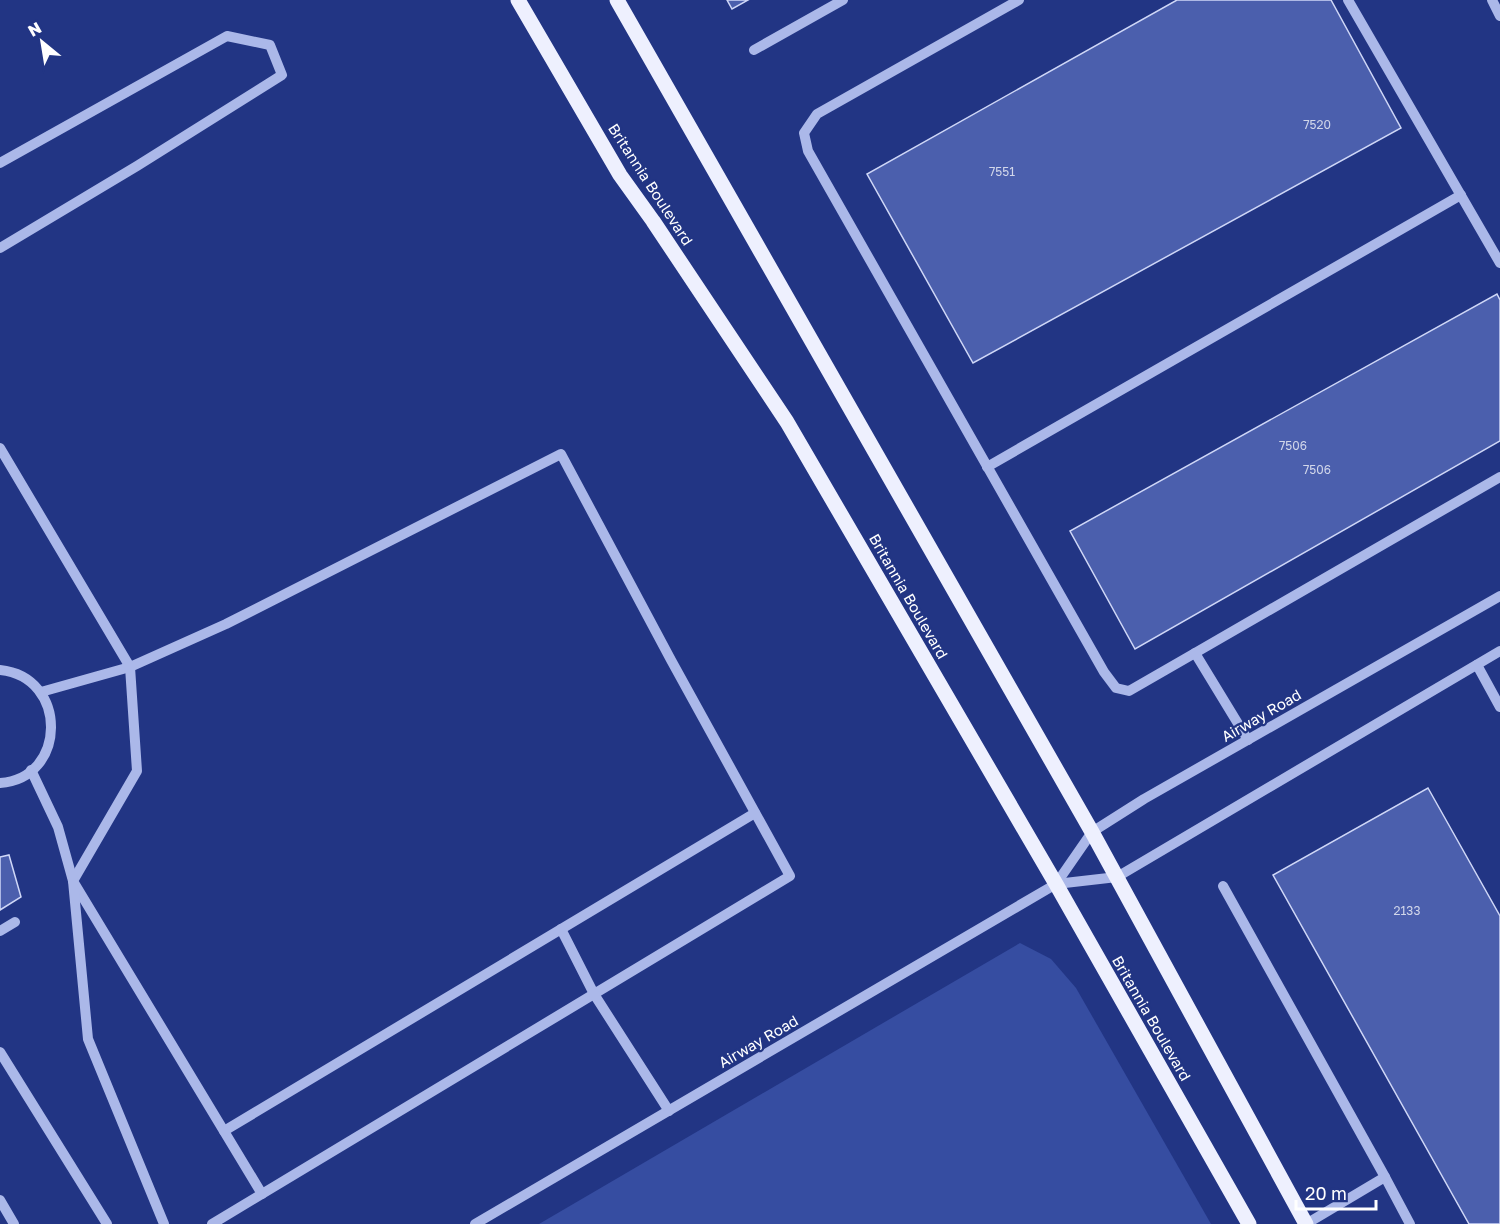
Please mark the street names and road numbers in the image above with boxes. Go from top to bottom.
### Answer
street label: Britannia Boulevard [605,120,697,248]
street label: Britannia Boulevard [866,530,952,662]
street label: Airway Road [1218,685,1304,745]
street label: Britannia Boulevard [1109,952,1195,1084]
street label: Airway Road [715,1011,801,1071]

